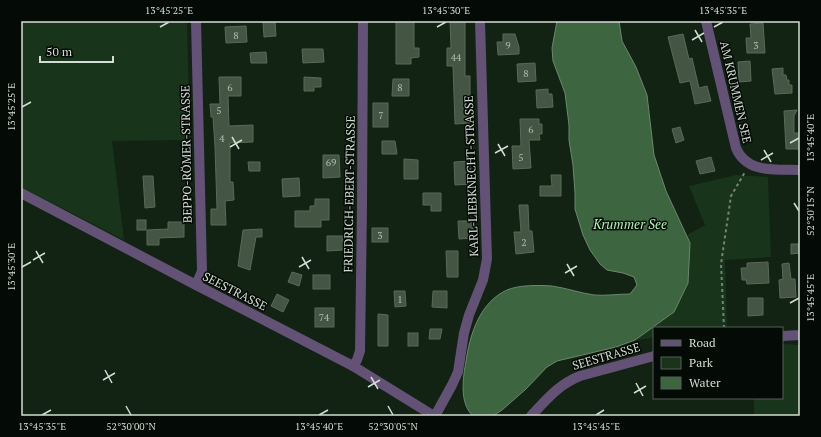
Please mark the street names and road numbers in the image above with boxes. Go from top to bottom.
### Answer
street label: AM KRUMMEN SEE [717,39,755,145]
street label: BEPPO-RÖMER-STRASSE [177,85,195,223]
street label: KARL-LIEBKNECHT-STRASSE [461,95,481,257]
street label: FRIEDRICH-EBERT-STRASSE [340,115,358,273]
street label: SEESTRASSE [200,268,270,314]
street label: SEESTRASSE [570,339,642,373]

